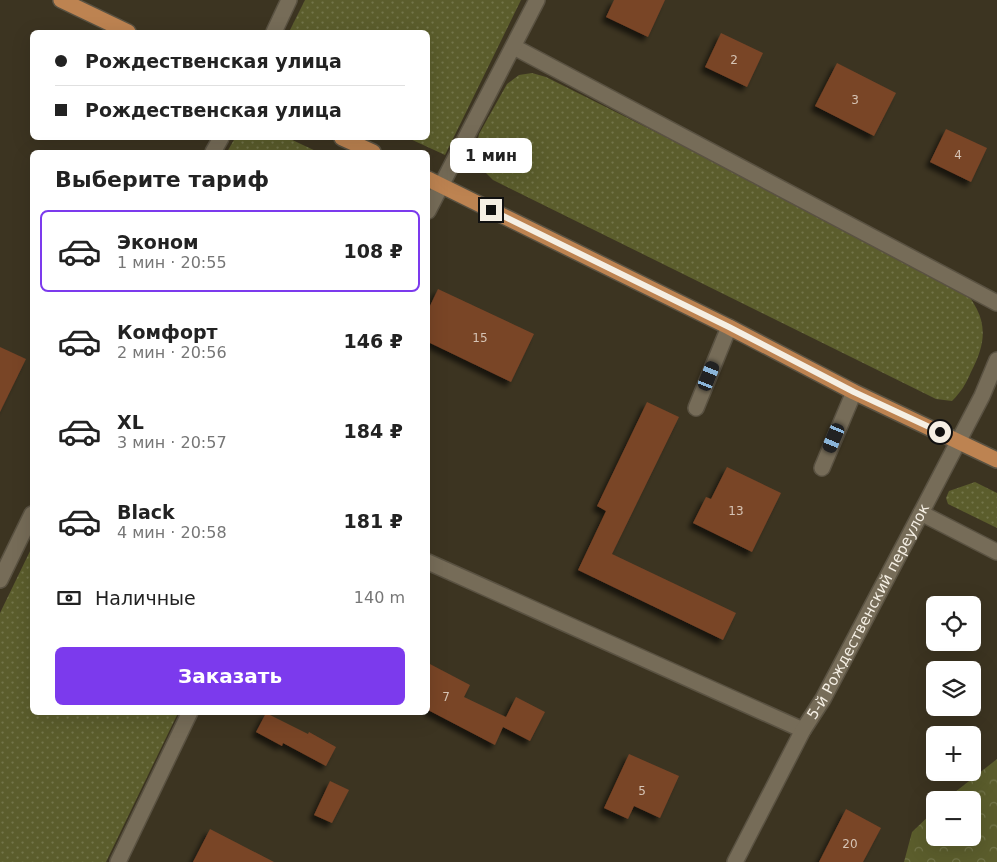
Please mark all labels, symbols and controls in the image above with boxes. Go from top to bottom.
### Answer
text: Рождественская улица [85,50,342,72]
house number: 2 [730,53,738,67]
house number: 3 [851,93,859,107]
text: Рождественская улица [85,99,342,121]
callout: 1 мин [450,138,532,172]
text: 1 мин [465,146,517,165]
house number: 4 [954,148,962,162]
text: Выберите тариф [55,167,269,192]
route end [480,199,502,221]
icon: car [57,229,102,274]
text: Эконом [117,231,199,253]
text: 108 ₽ [344,240,403,262]
text: 1 мин · 20:55 [117,253,227,272]
icon: car [57,319,102,364]
text: Комфорт [117,321,218,343]
text: 146 ₽ [344,330,403,352]
house number: 15 [472,331,488,345]
text: 2 мин · 20:56 [117,343,227,362]
car [696,359,721,393]
icon: car [57,409,102,454]
text: XL [117,411,144,433]
text: 184 ₽ [344,420,403,442]
car [821,421,846,455]
route start [929,421,951,443]
text: 3 мин · 20:57 [117,433,227,452]
icon: car [57,499,102,544]
text: Black [117,501,175,523]
street label: 5-й Рождественский переулок [803,501,933,723]
house number: 13 [728,504,744,518]
text: 181 ₽ [344,510,403,532]
text: 4 мин · 20:58 [117,523,227,542]
icon: cash [55,584,83,612]
text: Наличные [95,587,196,609]
text: 140 m [354,588,405,607]
map controls [926,596,981,846]
button: locate [926,596,981,651]
button: Заказать [55,647,405,705]
button: layers [926,661,981,716]
house number: 7 [442,690,450,704]
button: + [926,726,981,781]
house number: 5 [638,784,646,798]
button: − [926,791,981,846]
house number: 20 [842,837,858,851]

